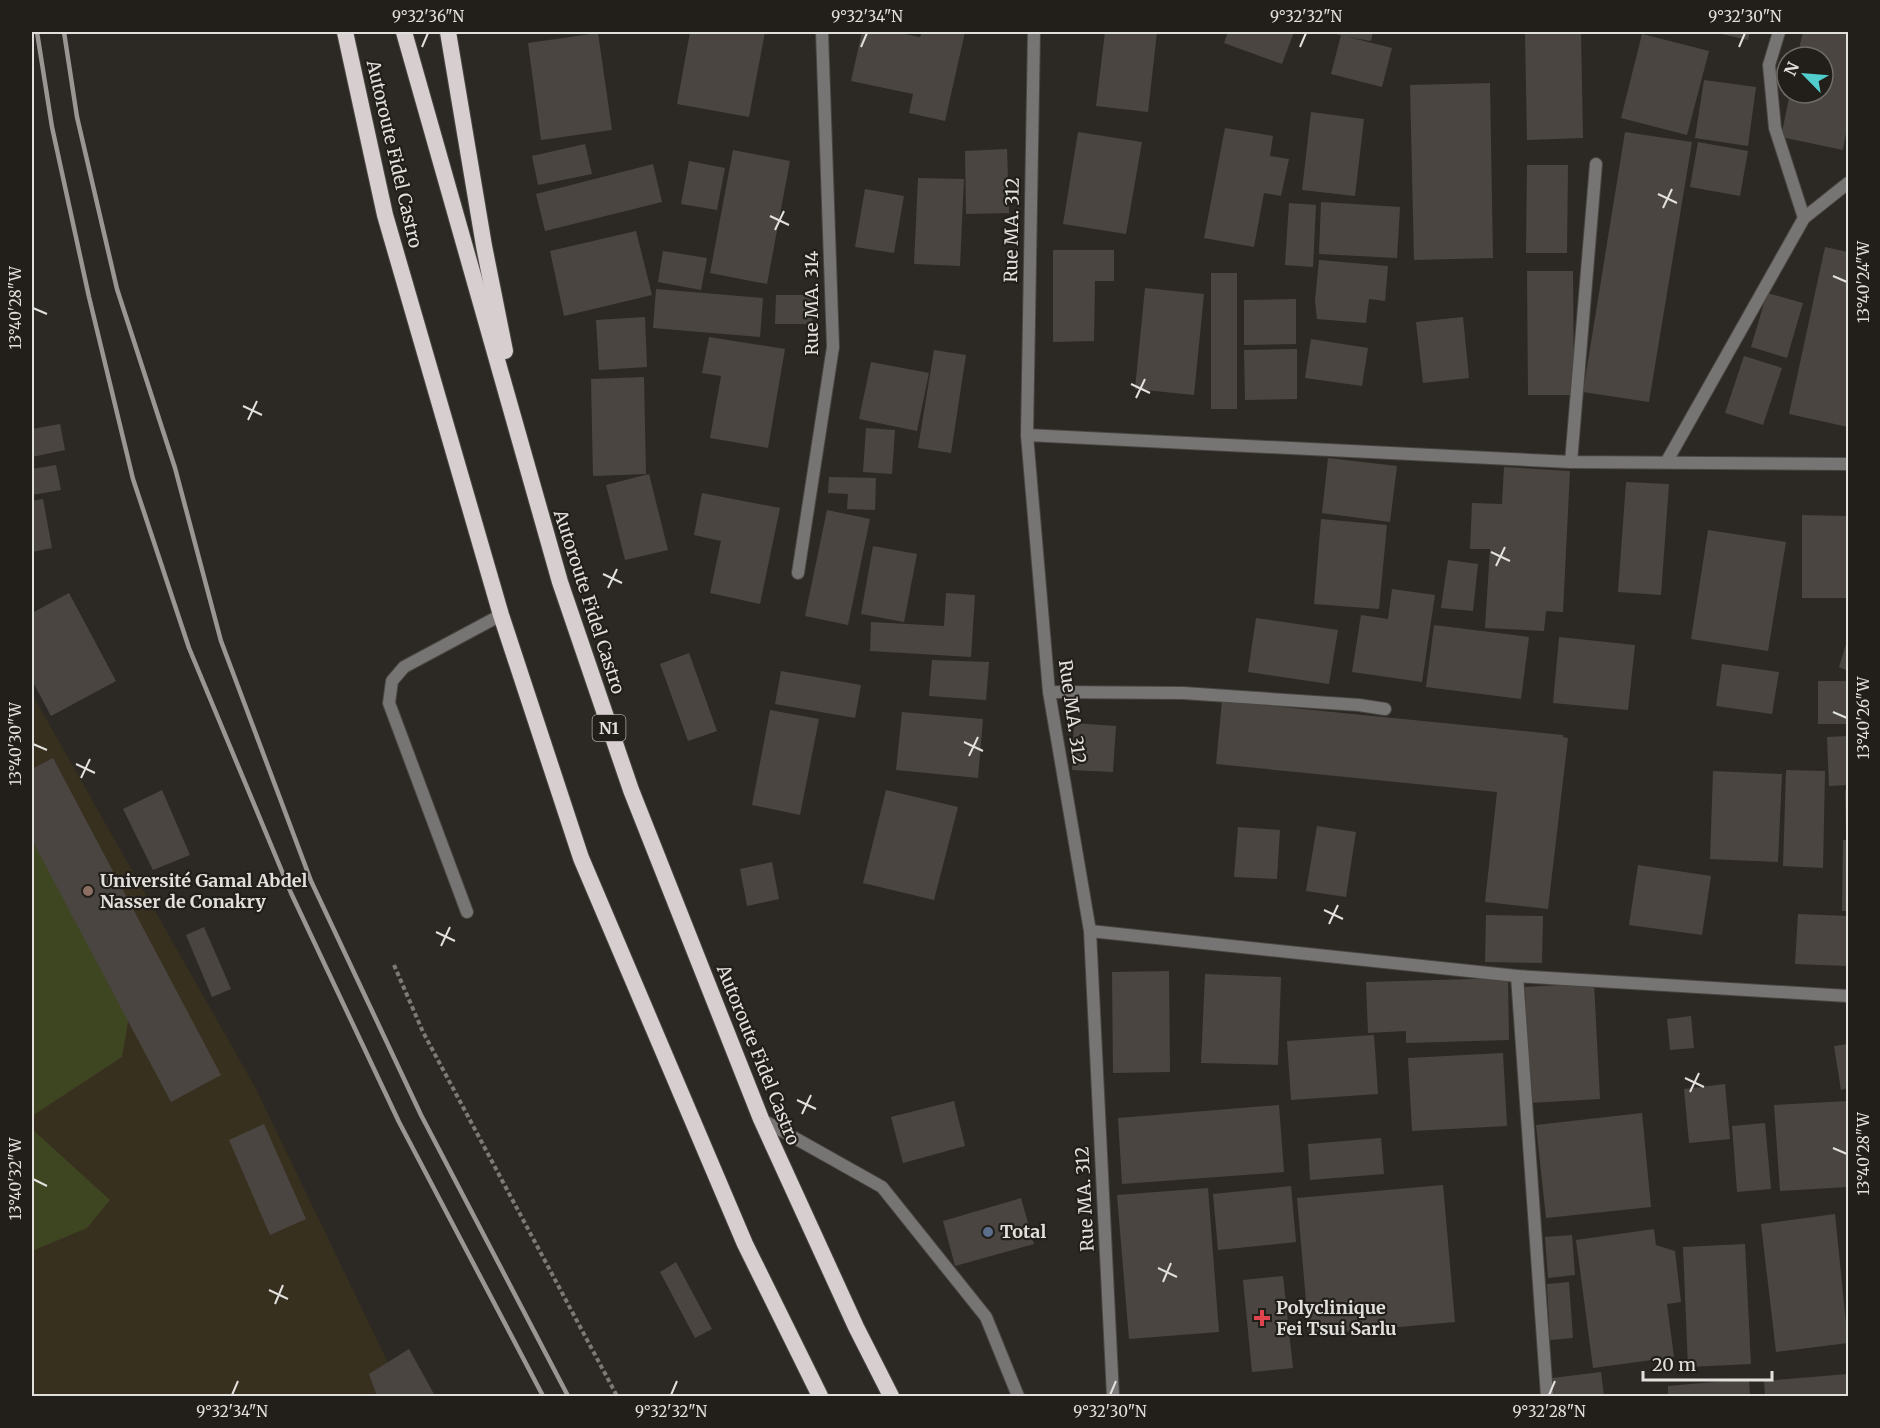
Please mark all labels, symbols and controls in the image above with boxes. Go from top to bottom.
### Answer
text: 9°32'36"N [392,7,464,26]
text: 9°32'34"N [831,7,903,26]
text: 9°32'32"N [1270,7,1342,26]
text: 9°32'30"N [1708,7,1782,26]
north arrow [1775,45,1835,105]
street label: Autoroute Fidel Castro [361,57,427,250]
text: N [1780,58,1803,79]
street label: Rue MA. 312 [999,177,1024,283]
text: 13°40'24"W [1854,240,1873,323]
street label: Rue MA. 314 [800,251,823,355]
text: 13°40'28"W [6,265,25,350]
street label: Autoroute Fidel Castro [549,506,630,697]
street label: Rue MA. 312 [1054,658,1091,766]
text: 13°40'26"W [1854,676,1873,759]
text: 13°40'30"W [6,701,25,786]
road number: N1 [592,715,626,741]
place label: Université Gamal Abdel Nasser de Conakry [100,869,307,913]
marker: Université Gamal Abdel Nasser de Conakry [81,884,95,898]
street label: Autoroute Fidel Castro [711,960,805,1148]
text: 13°40'28"W [1854,1111,1873,1196]
text: 13°40'32"W [6,1137,25,1220]
street label: Rue MA. 312 [1070,1146,1099,1252]
place label: Total [1000,1220,1046,1243]
marker: Total [981,1225,995,1239]
place label: Polyclinique Fei Tsui Sarlu [1276,1296,1397,1340]
marker: Polyclinique Fei Tsui Sarlu [1253,1309,1271,1327]
scale bar [1643,1344,1772,1382]
text: 20 m [1652,1353,1696,1376]
text: 9°32'34"N [196,1402,268,1421]
text: 9°32'32"N [635,1402,707,1421]
text: 9°32'30"N [1073,1402,1147,1421]
text: 9°32'28"N [1512,1402,1586,1421]

